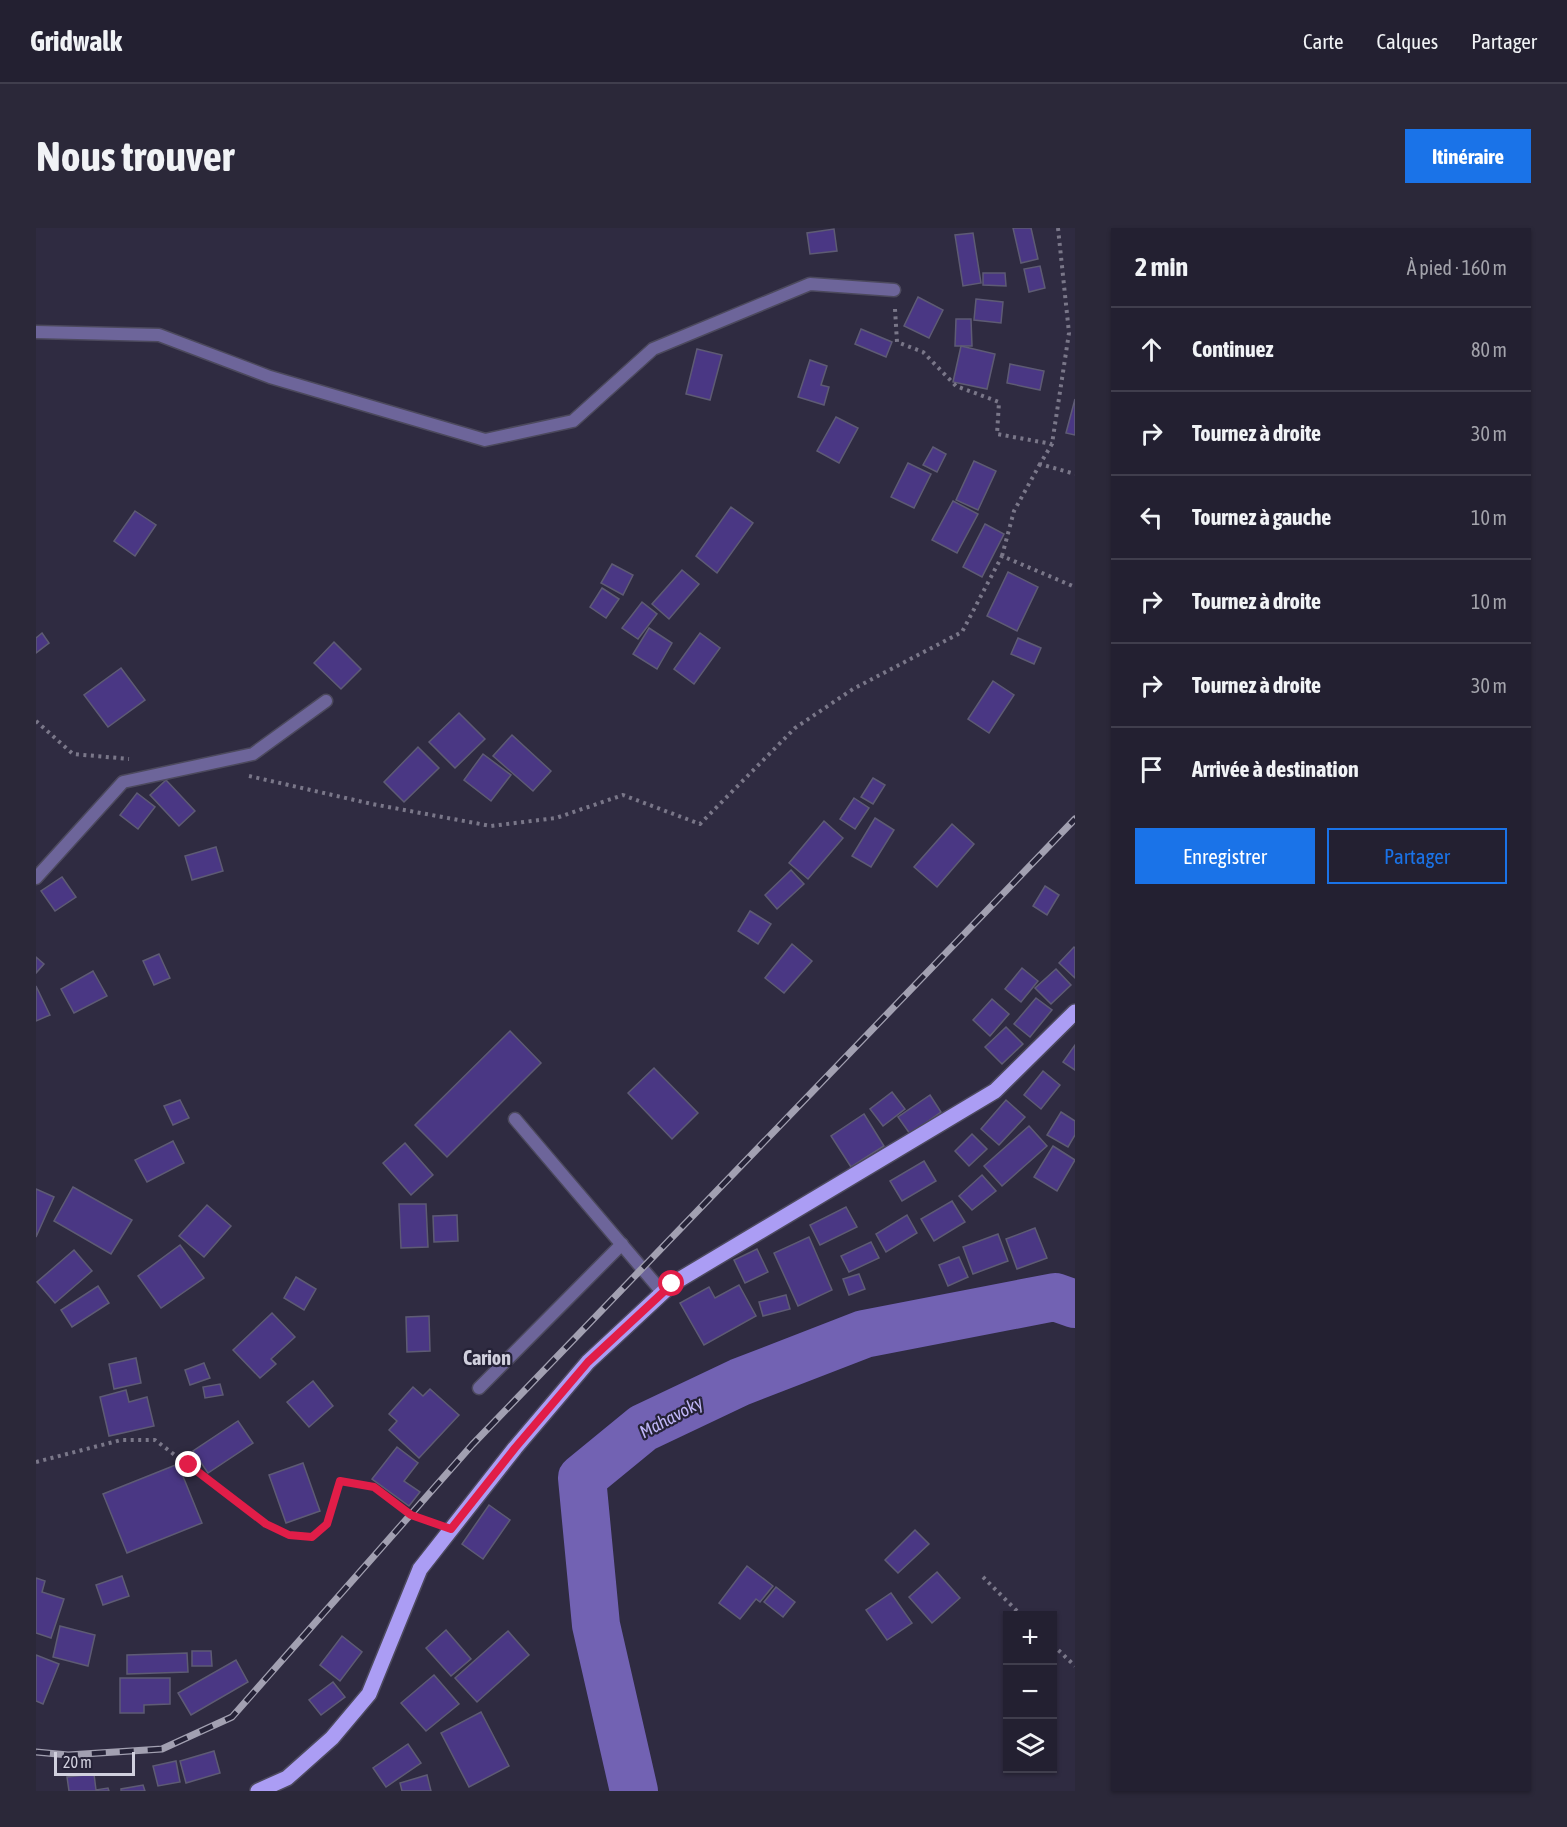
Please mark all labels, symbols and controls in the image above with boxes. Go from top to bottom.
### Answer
text: Gridwalk [30,25,122,57]
text: Carte [1303,29,1344,53]
text: Calques [1377,29,1438,53]
text: Partager [1471,29,1537,53]
button: Itinéraire [1405,129,1531,183]
text: Nous trouver [36,132,234,180]
text: 2 min [1135,252,1188,282]
text: À pied · 160 m [1407,256,1507,279]
icon: ahead [1135,333,1168,366]
text: Continuez [1192,336,1274,362]
text: 80 m [1471,338,1507,361]
icon: right [1135,417,1168,450]
text: Tournez à droite [1192,420,1321,446]
text: 30 m [1471,422,1507,445]
icon: left [1135,501,1168,534]
text: Tournez à gauche [1192,504,1331,530]
text: 10 m [1471,506,1507,529]
icon: right [1135,585,1168,618]
text: Tournez à droite [1192,588,1321,614]
text: 10 m [1471,590,1507,613]
icon: right [1135,669,1168,702]
text: Tournez à droite [1192,672,1321,698]
text: 30 m [1471,674,1507,697]
icon: arrive [1135,753,1168,786]
text: Arrivée à destination [1192,756,1359,782]
button: Enregistrer [1135,828,1315,884]
button: Partager [1327,828,1507,884]
route start [658,1270,684,1296]
district label: Carion [463,1346,511,1369]
water label: Mahavoky [636,1391,707,1442]
route end [175,1451,201,1477]
map controls [1003,1611,1057,1773]
button: + [1003,1611,1057,1665]
button: − [1003,1665,1057,1719]
button: layers [1003,1719,1057,1773]
scale bar [54,1749,135,1776]
text: 20 m [63,1753,92,1771]

